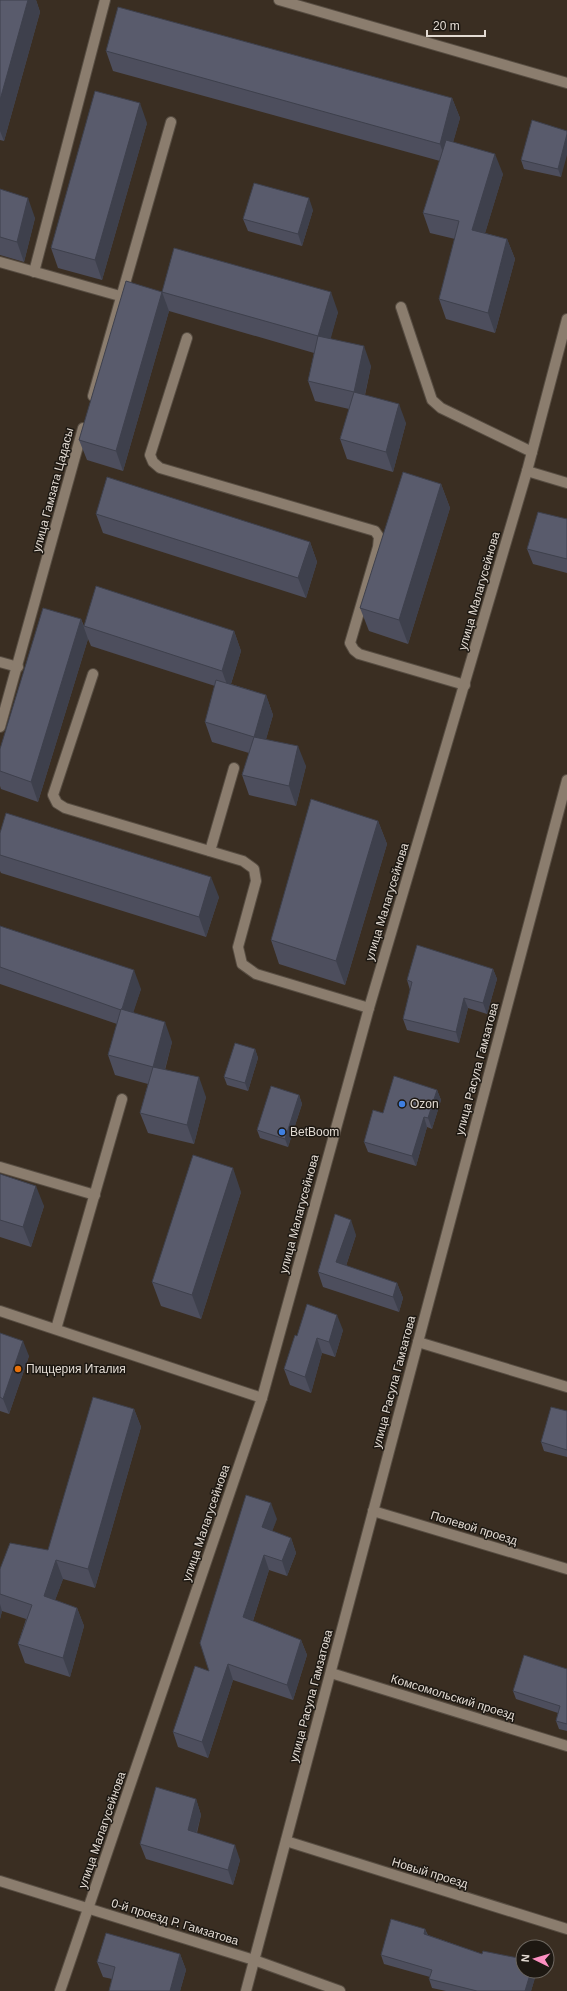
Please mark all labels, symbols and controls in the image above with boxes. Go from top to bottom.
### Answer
scale bar [427,12,485,38]
text: 20 m [433,19,460,33]
street label: улица Гамзата Цадасы [30,426,76,554]
street label: улица Малагусейнова [455,530,503,652]
street label: улица Малагусейнова [362,841,412,963]
street label: улица Расула Гамзатова [453,1001,502,1137]
place label: Ozon [410,1097,439,1111]
marker: Ozon [397,1099,407,1109]
place label: BetBoom [290,1125,339,1139]
marker: BetBoom [277,1127,287,1137]
street label: улица Малагусейнова [276,1153,322,1275]
street label: улица Расула Гамзатова [370,1314,419,1450]
place label: Пиццерия Италия [26,1362,126,1376]
marker: Пиццерия Италия [13,1364,23,1374]
street label: улица Малагусейнова [179,1462,233,1583]
street label: Полевой проезд [429,1508,519,1548]
street label: улица Расула Гамзатова [287,1628,336,1764]
street label: Комсомольский проезд [389,1671,517,1723]
street label: улица Малагусейнова [75,1769,129,1890]
street label: Новый проезд [390,1855,470,1891]
street label: 0-й проезд Р. Гамзатова [110,1896,241,1948]
north arrow [515,1939,555,1979]
text: N [519,1954,531,1963]

